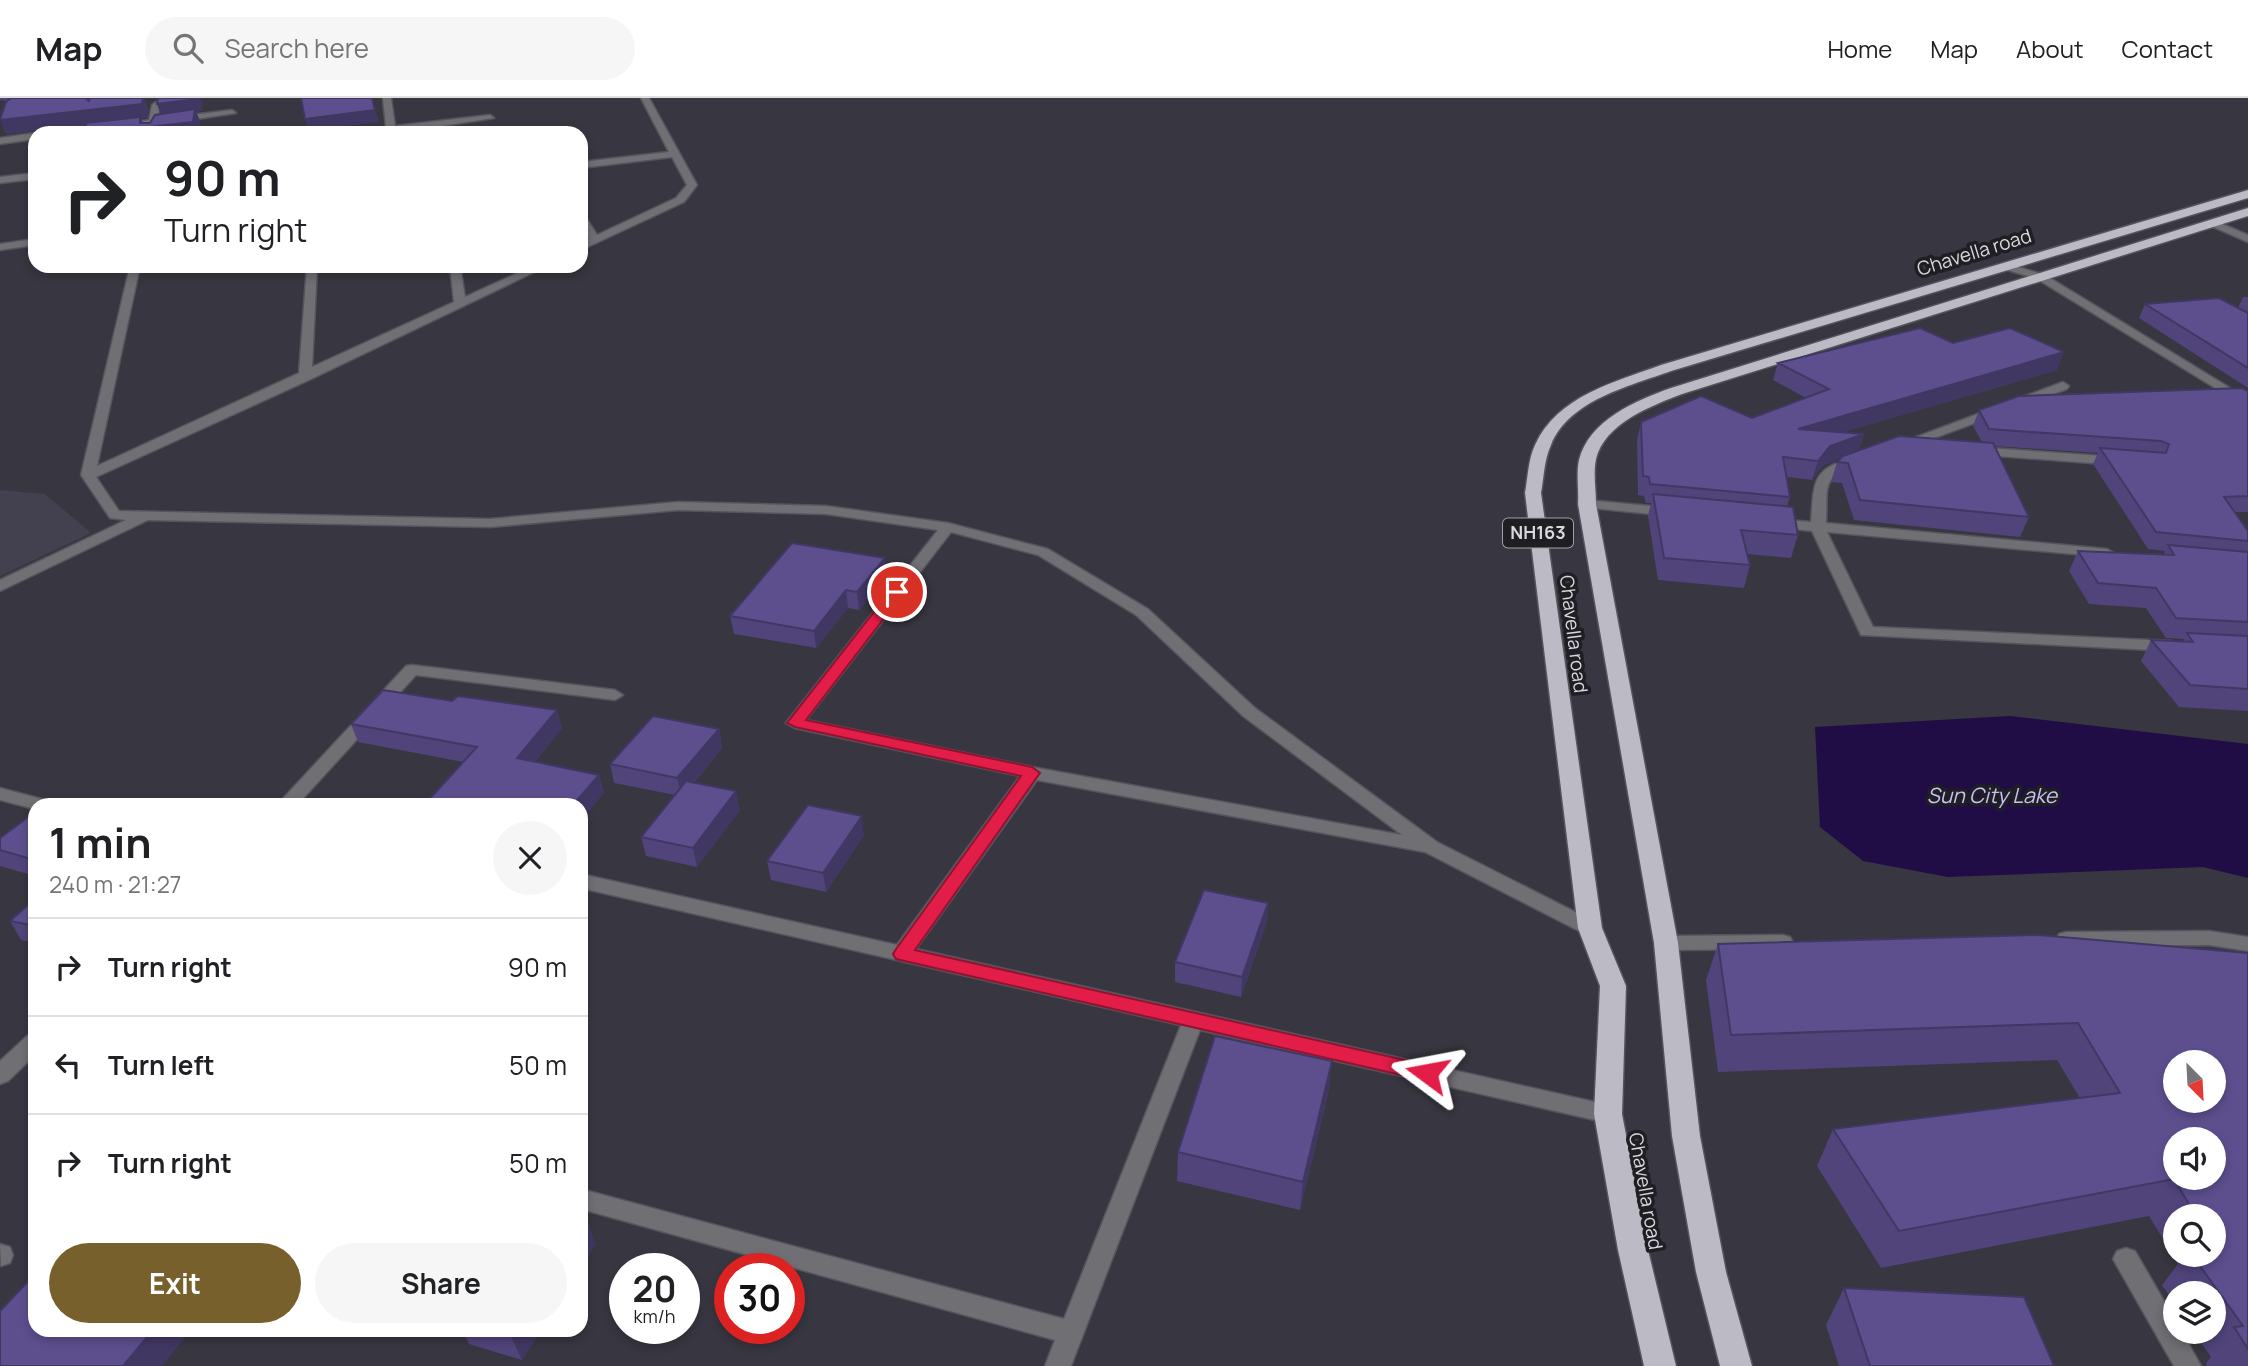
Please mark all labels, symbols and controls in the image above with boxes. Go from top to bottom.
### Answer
search box [145,17,635,80]
text: Map [35,26,103,71]
icon: search [169,29,207,67]
text: Search here [225,30,369,66]
text: Home [1827,32,1892,65]
text: Map [1930,32,1978,65]
text: About [2016,32,2084,65]
text: Contact [2122,32,2213,65]
text: 90 m [164,144,281,211]
icon: right [49,154,140,245]
text: Turn right [164,208,307,252]
street label: Chavella road [1914,222,2034,282]
road number: NH163 [1503,519,1573,548]
pin [867,562,927,622]
icon: arrive [878,573,916,611]
street label: Chavella road [1554,574,1594,694]
water label: Sun City Lake [1927,781,2059,809]
text: 1 min [49,813,152,871]
button: close [493,821,567,895]
text: 240 m · 21:27 [49,868,181,900]
icon: right [49,948,87,986]
text: Turn right [108,949,232,985]
text: 90 m [508,949,567,985]
position arrow [1390,1036,1464,1110]
icon: left [49,1046,87,1084]
text: Turn left [108,1047,215,1083]
text: 50 m [509,1047,567,1083]
north arrow [2163,1050,2226,1113]
map controls [2163,1050,2226,1344]
button: sound [2163,1127,2226,1190]
street label: Chavella road [1623,1130,1669,1252]
icon: right [49,1144,87,1182]
text: Turn right [108,1145,232,1181]
text: 50 m [509,1145,567,1181]
button: search [2163,1204,2226,1267]
button: Exit [49,1243,301,1323]
button: Share [315,1243,567,1323]
speed limit sign: 30 [714,1253,805,1344]
text: 20 [633,1265,676,1313]
button: layers [2163,1281,2226,1344]
text: km/h [634,1304,675,1328]

